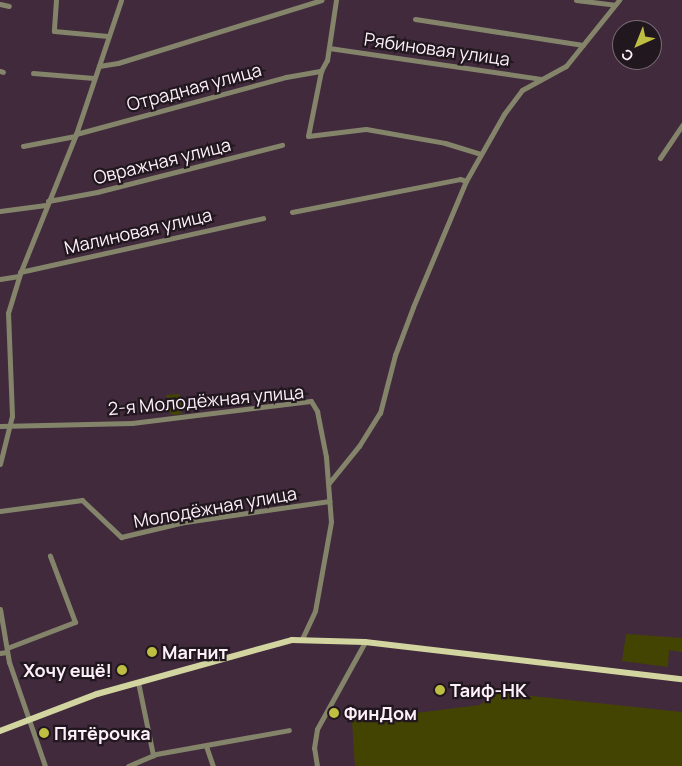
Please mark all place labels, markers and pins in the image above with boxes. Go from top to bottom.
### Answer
place label: Магнит [162,641,228,663]
marker: Магнит [146,646,158,658]
place label: Хочу ещё! [23,659,112,681]
marker: Хочу ещё! [116,664,128,676]
place label: Таиф-НК [450,679,527,701]
marker: Таиф-НК [434,684,446,696]
place label: ФинДом [344,702,417,724]
marker: ФинДом [328,707,340,719]
place label: Пятёрочка [54,722,151,744]
marker: Пятёрочка [38,727,50,739]

